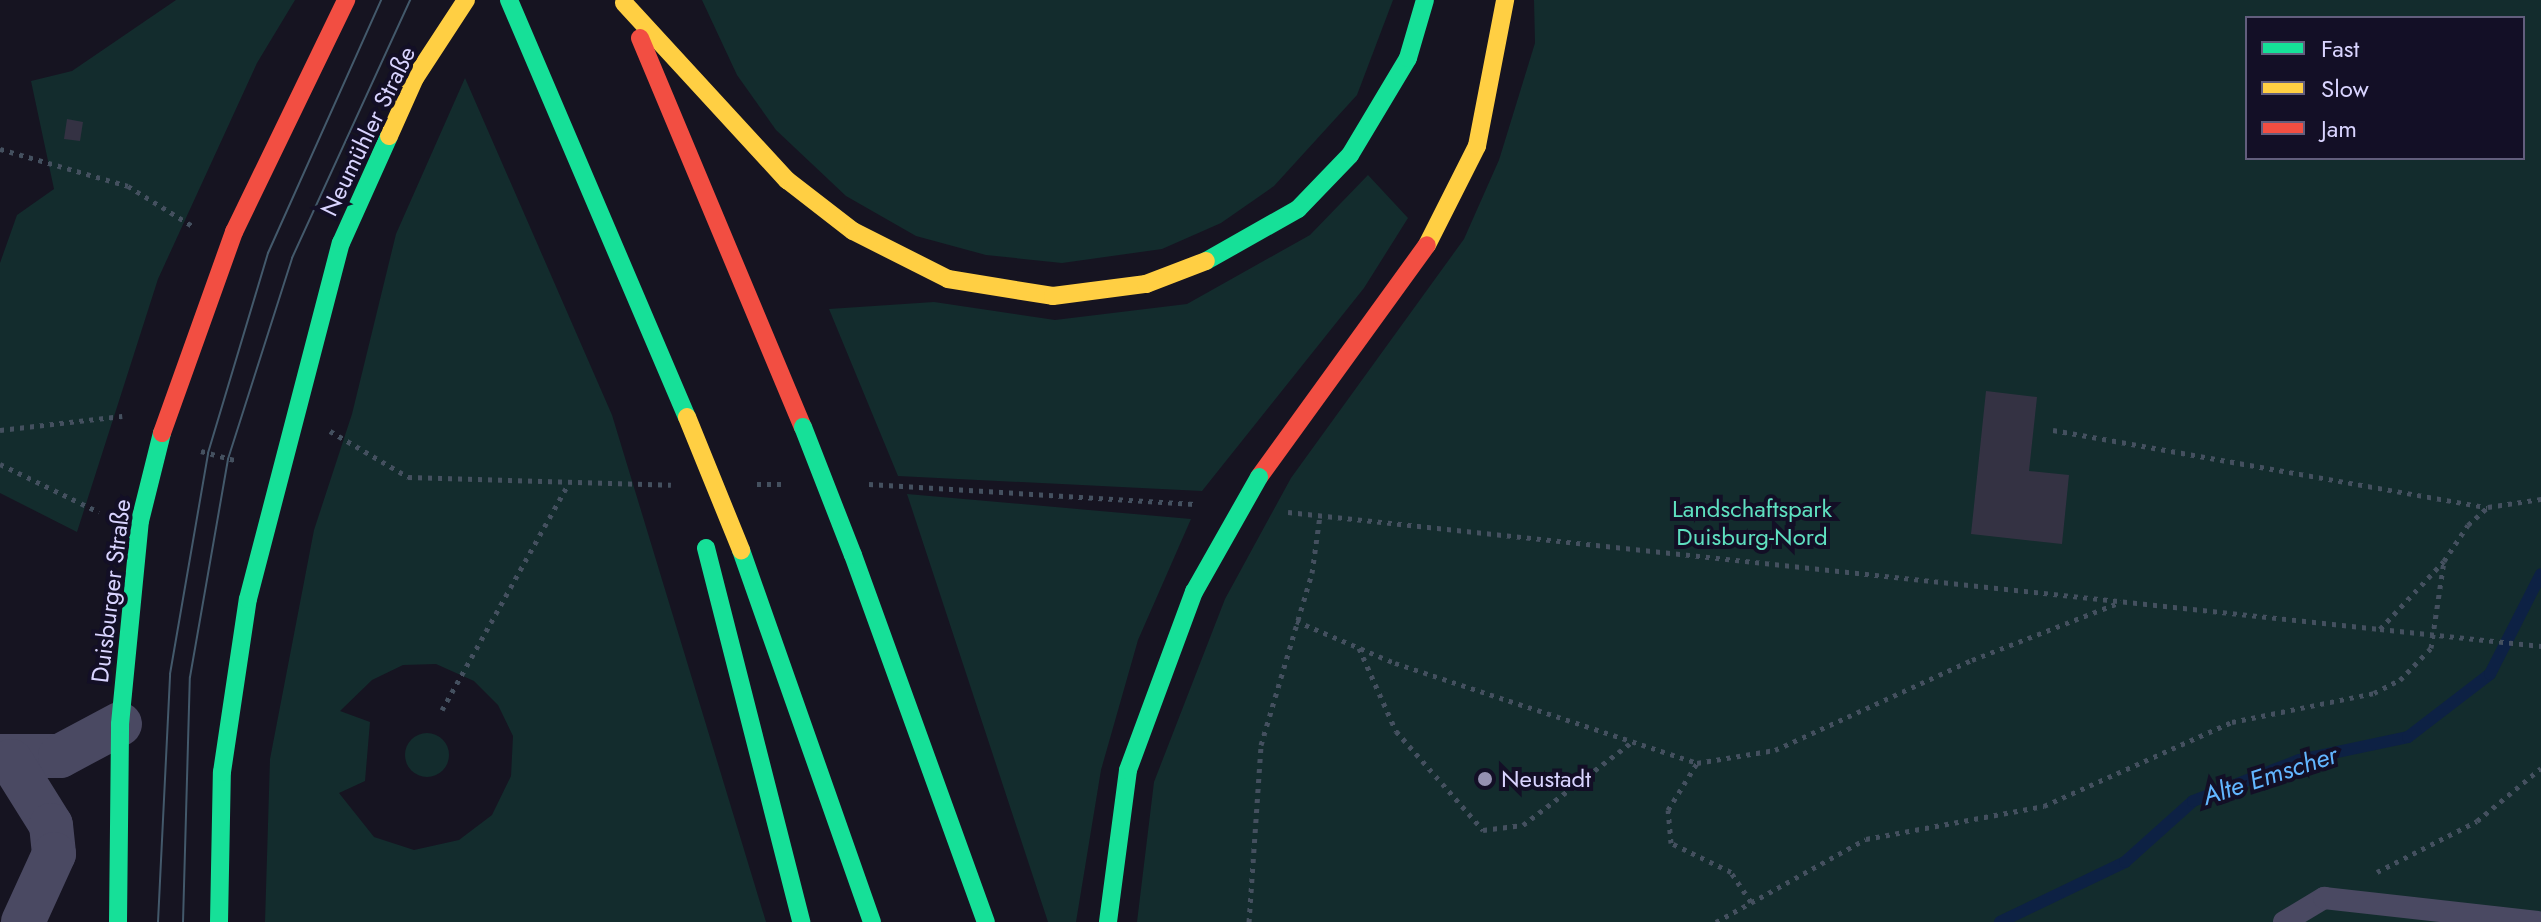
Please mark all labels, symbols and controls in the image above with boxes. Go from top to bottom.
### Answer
legend [2245,16,2525,160]
text: Fast [2321,31,2359,66]
street label: Neumühler Straße [314,41,422,221]
text: Slow [2321,71,2369,106]
text: Jam [2321,111,2357,146]
park label: Landschaftspark Duisburg-Nord [1672,495,1832,551]
street label: Duisburger Straße [85,497,137,685]
water label: Alte Emscher [2199,740,2341,812]
place label: Neustadt [1501,765,1591,793]
marker: Neustadt [1476,770,1494,788]

